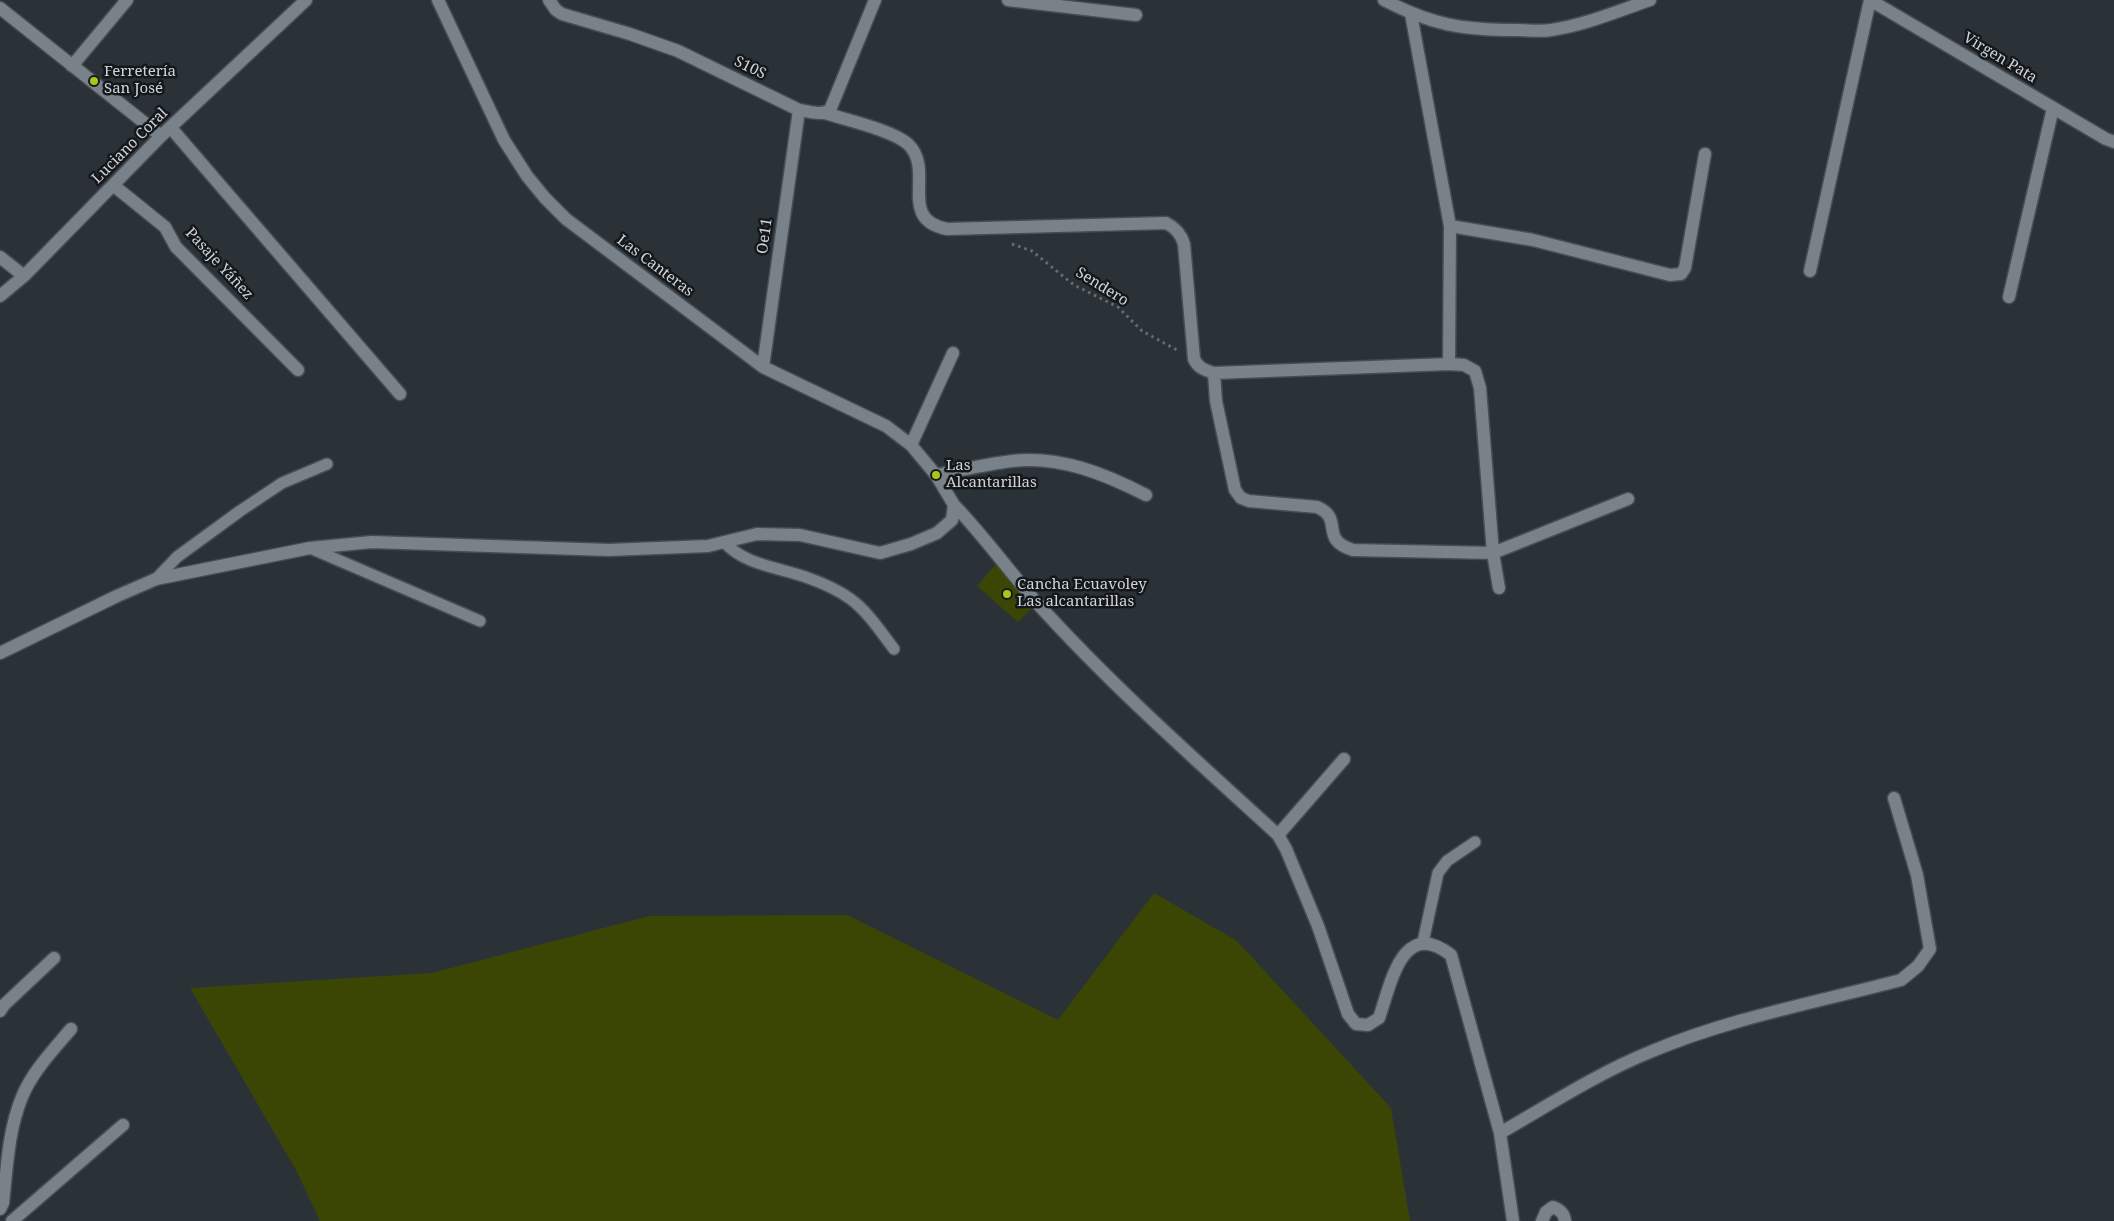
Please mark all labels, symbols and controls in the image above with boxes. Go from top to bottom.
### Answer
street label: Virgen Pata [1960,29,2040,87]
street label: S10S [731,53,769,83]
place label: Ferretería San José [104,63,176,98]
marker: Ferretería San José [88,75,100,87]
street label: Luciano Coral [88,104,172,188]
street label: Oe11 [754,217,776,255]
street label: Pasaje Yáñez [181,224,257,304]
street label: Las Canteras [613,231,697,301]
street label: Sendero [1072,264,1132,310]
place label: Las Alcantarillas [946,457,1037,492]
marker: Las Alcantarillas [930,469,942,481]
place label: Cancha Ecuavoley Las alcantarillas [1017,576,1147,611]
marker: Cancha Ecuavoley Las alcantarillas [1001,588,1013,600]

